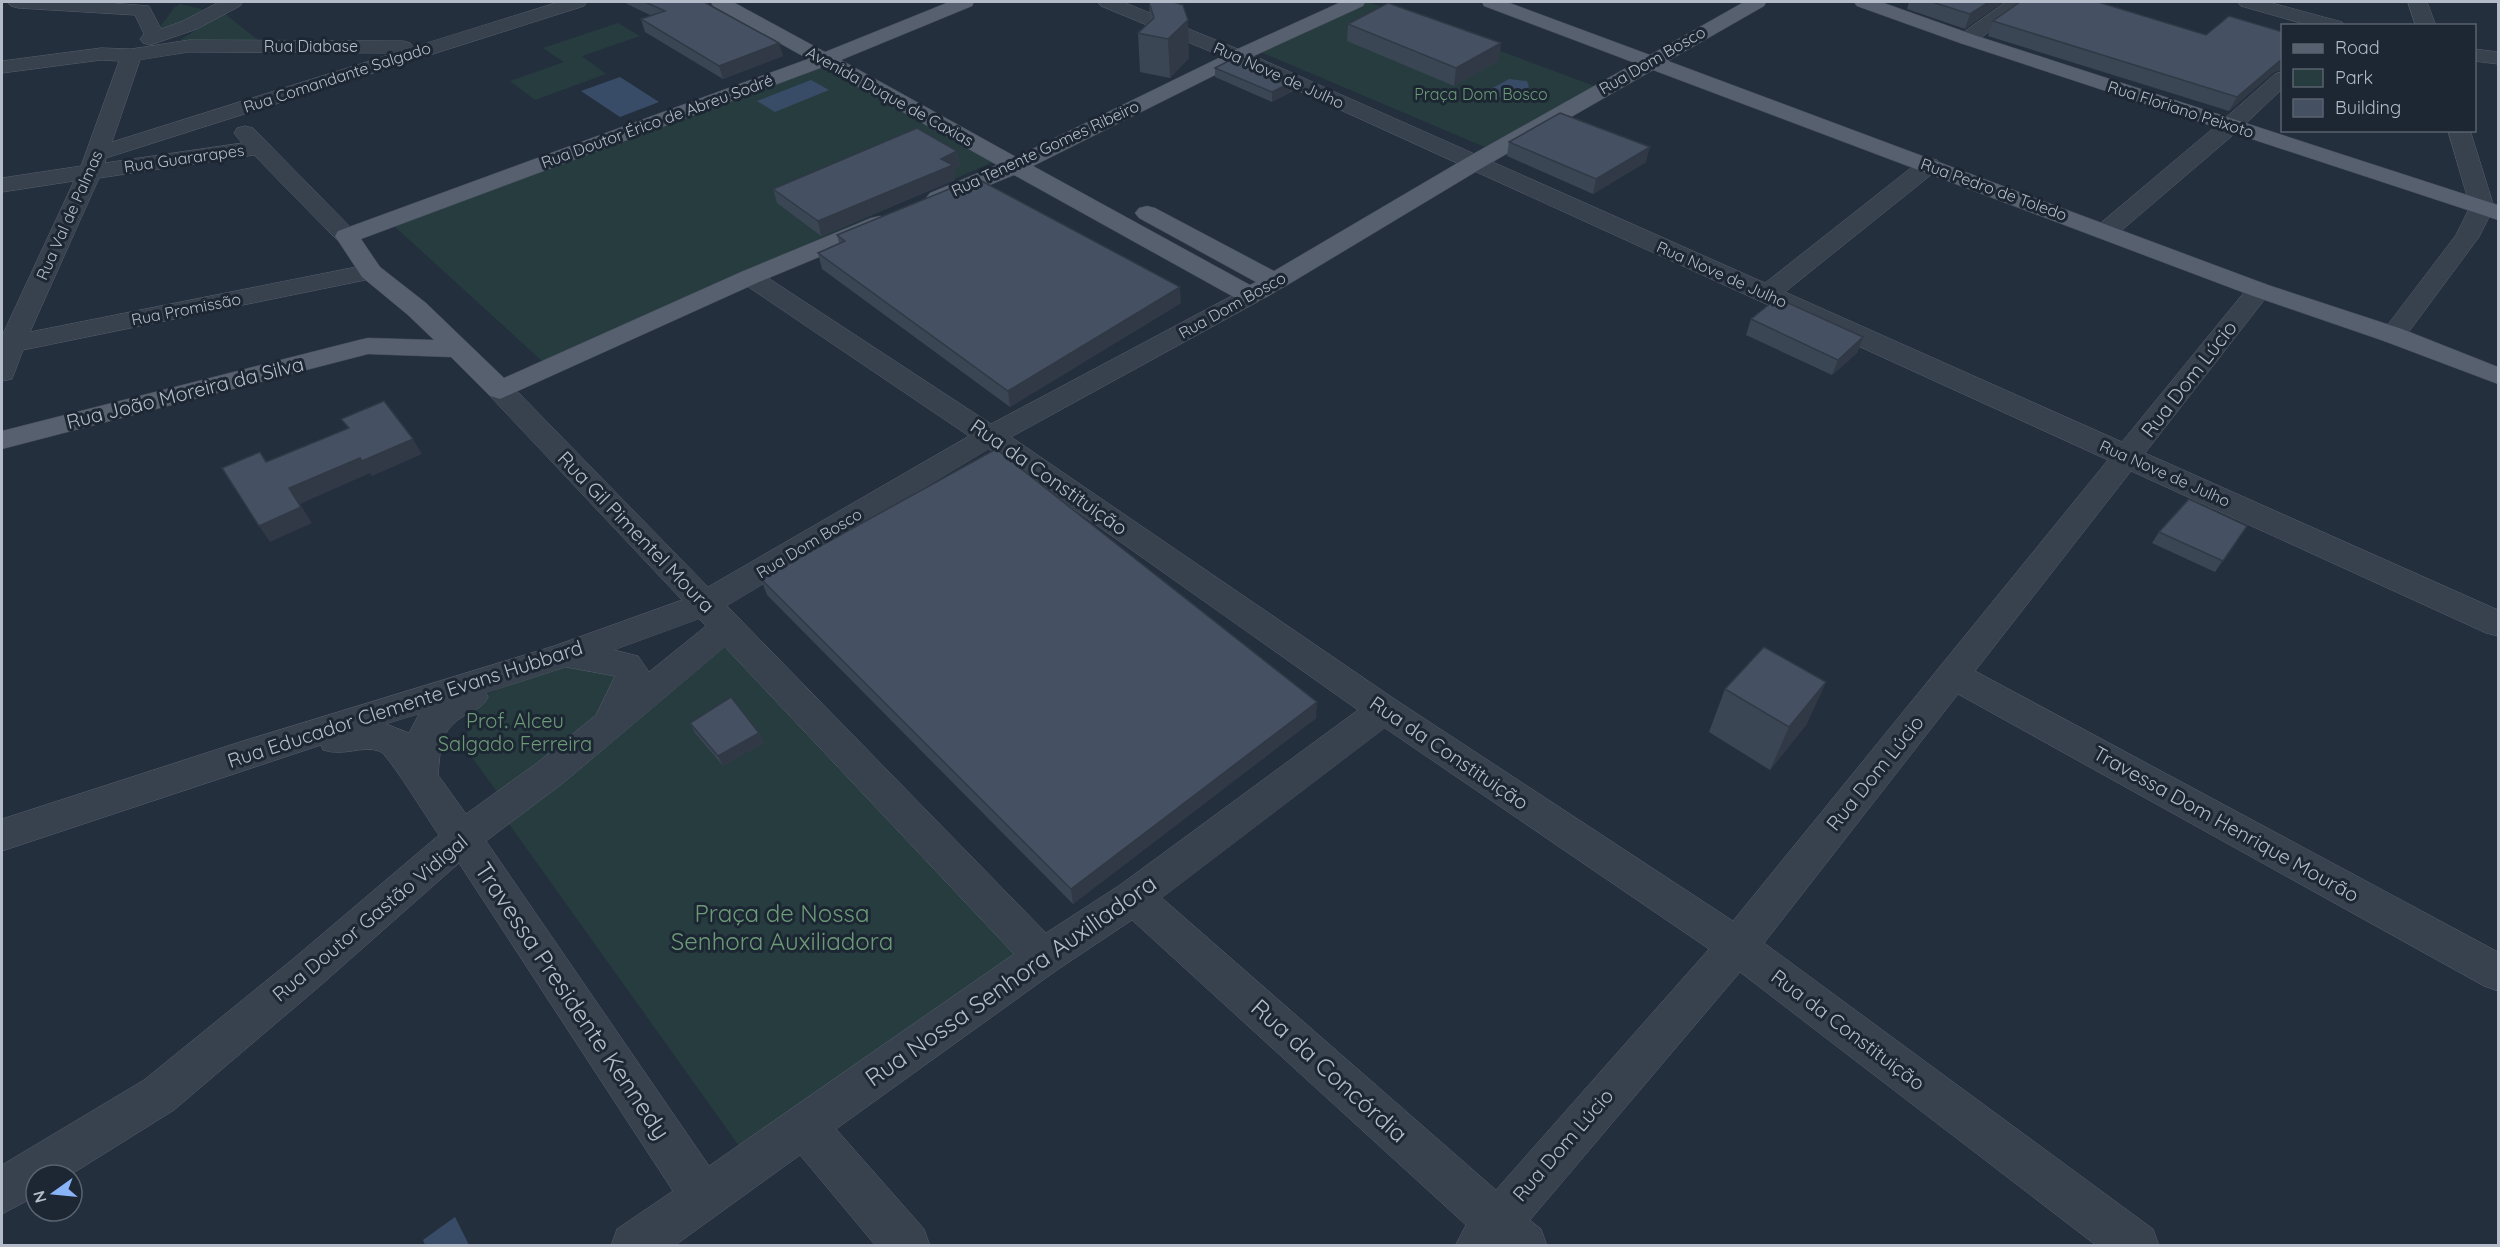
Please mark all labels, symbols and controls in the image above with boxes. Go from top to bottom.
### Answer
street label: Rua Dom Bosco [1595,21,1709,99]
legend [2281,24,2476,132]
street label: Rua Diabase [264,36,358,56]
text: Road [2335,36,2380,59]
street label: Rua Comandante Salgado [241,37,433,117]
street label: Rua Nove de Julho [1211,37,1347,113]
street label: Avenida Duque de Caxias [803,42,977,150]
text: Park [2335,66,2373,89]
street label: Rua Doutor Érico de Abreu Sodré [538,70,776,172]
street label: Rua Floriano Peixoto [2105,76,2257,142]
park label: Praça Dom Bosco [1414,84,1548,104]
street label: Rua Tenente Gomes Ribeiro [948,96,1142,200]
text: Building [2335,96,2401,119]
street label: Rua Guararapes [123,140,245,176]
street label: Rua Val de Palmas [31,147,107,283]
street label: Rua Pedro de Toledo [1918,153,2070,225]
street label: Rua Nove de Julho [1654,236,1790,312]
street label: Rua Dom Bosco [1175,267,1289,343]
street label: Rua Promissão [129,289,243,329]
street label: Rua Dom Lúcio [2135,315,2242,442]
street label: Rua João Moreira da Silva [64,351,306,434]
street label: Rua da Constituição [966,413,1133,540]
street label: Rua Nove de Julho [2097,435,2233,511]
street label: Rua Gil Pimentel Moura [553,446,720,618]
street label: Rua Dom Bosco [753,504,865,582]
street label: Rua Educador Clemente Evans Hubbard [224,634,586,773]
street label: Rua da Constituição [1365,690,1533,815]
park label: Prof. Alceu Salgado Ferreira [438,708,592,756]
street label: Rua Dom Lúcio [1820,710,1929,835]
street label: Travessa Dom Henrique Mourão [2089,740,2363,907]
street label: Rua Doutor Gastão Vidigal [267,829,472,1007]
street label: Travessa Presidente Kennedy [469,856,677,1145]
street label: Rua Nossa Senhora Auxiliadora [859,868,1162,1093]
park label: Praça de Nossa Senhora Auxiliadora [671,898,893,956]
street label: Rua da Constituição [1767,964,1930,1096]
street label: Rua da Concórdia [1245,992,1414,1148]
street label: Rua Dom Lúcio [1507,1083,1618,1206]
north arrow [24,1163,84,1223]
text: N [28,1189,51,1205]

